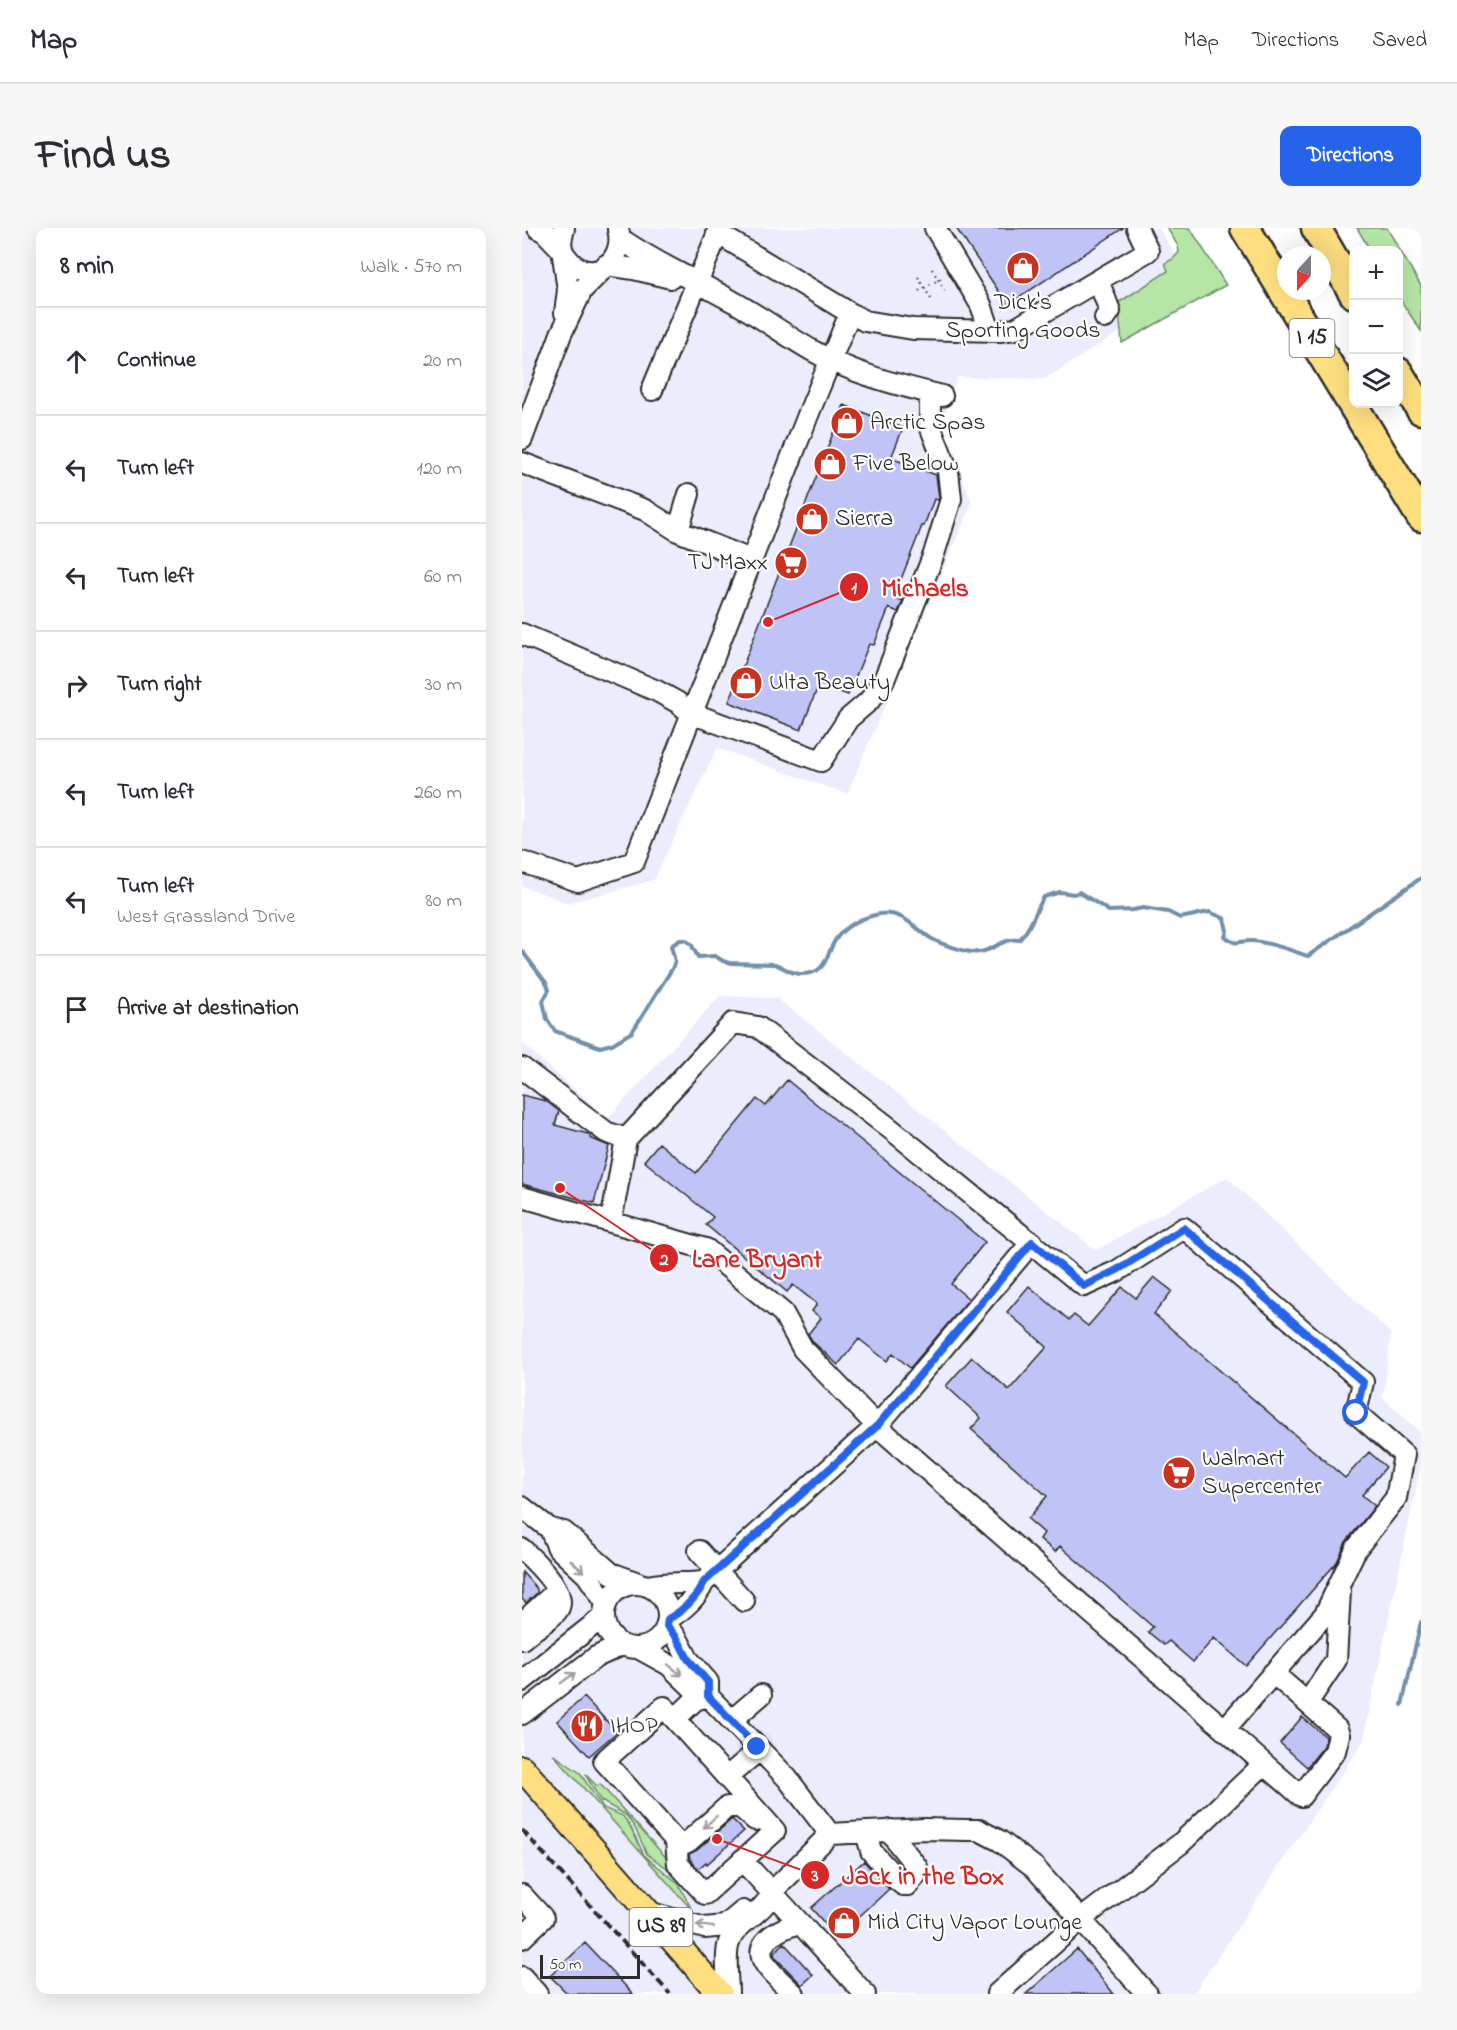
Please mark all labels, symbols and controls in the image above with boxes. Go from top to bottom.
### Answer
text: Map [30,21,77,62]
text: Map [1183,26,1219,56]
text: Directions [1252,26,1339,56]
text: Saved [1372,26,1427,56]
text: Find us [36,126,171,187]
button: Directions [1280,126,1421,186]
north arrow [1277,246,1331,300]
map controls [1349,246,1403,408]
button: + [1349,246,1403,300]
text: 8 min [60,248,114,286]
shop icon: Dick's Sporting Goods [1005,250,1041,286]
text: Walk · 570 m [360,253,462,282]
place label: Dick's Sporting Goods [945,286,1101,349]
button: − [1349,300,1403,354]
road number: I 15 [1290,319,1334,357]
icon: ahead [60,345,93,378]
text: Continue [117,345,196,377]
text: 20 m [423,347,462,376]
button: layers [1349,354,1403,408]
shop icon: Arctic Spas [829,405,865,441]
place label: Arctic Spas [870,406,986,441]
shop icon: Five Below [812,446,848,482]
place label: Five Below [852,447,959,482]
icon: left [60,453,93,486]
text: Turn left [117,453,194,485]
text: 120 m [417,455,462,484]
shop icon: Sierra [794,501,830,537]
place label: Sierra [835,502,893,537]
supermarket icon: TJ Maxx [773,545,809,581]
place label: TJ Maxx [688,546,768,581]
icon: left [60,561,93,594]
text: Turn left [117,561,194,593]
text: 60 m [424,563,462,592]
callout: Michaels [839,565,981,609]
text: Michaels [881,571,969,609]
text: 1 [851,576,857,602]
shop icon: Ulta Beauty [728,665,764,701]
place label: Ulta Beauty [769,666,890,702]
icon: right [60,669,93,702]
text: Turn right [117,669,202,701]
text: 30 m [425,671,462,700]
icon: left [60,777,93,810]
text: Turn left [117,777,194,809]
text: 260 m [414,779,462,808]
text: Turn left [117,871,194,903]
icon: left [60,885,93,918]
text: 80 m [425,887,462,916]
text: West Grassland Drive [117,903,295,932]
icon: arrive [60,993,93,1026]
text: Arrive at destination [117,993,299,1025]
callout: Lane Bryant [649,1236,834,1280]
text: Lane Bryant [692,1242,822,1280]
text: 2 [659,1248,669,1274]
route start [1342,1399,1368,1425]
place label: Walmart Supercenter [1202,1442,1322,1505]
supermarket icon: Walmart Supercenter [1161,1455,1197,1491]
one-way arrow [570,1559,585,1573]
one-way arrow [667,1663,683,1676]
one-way arrow [559,1672,575,1684]
restaurant icon: IHOP [569,1708,605,1744]
place label: IHOP [610,1709,658,1744]
route end [743,1733,769,1759]
one-way arrow [703,1815,718,1829]
callout: Jack in the Box [800,1853,1016,1897]
text: Jack in the Box [842,1859,1004,1897]
text: 3 [810,1864,819,1890]
shop icon: Mid City Vapor Lounge [826,1905,862,1941]
place label: Mid City Vapor Lounge [867,1906,1082,1942]
road number: US 89 [630,1908,692,1946]
one-way arrow [696,1921,715,1932]
scale bar [540,1952,640,1980]
text: 50 m [549,1953,581,1977]

